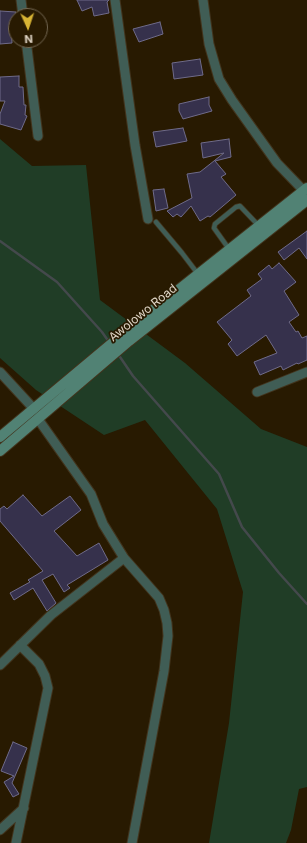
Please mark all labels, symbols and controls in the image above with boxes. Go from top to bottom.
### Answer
north arrow [8,8,48,48]
text: N [24,32,33,46]
street label: Awolowo Road [106,281,180,345]

